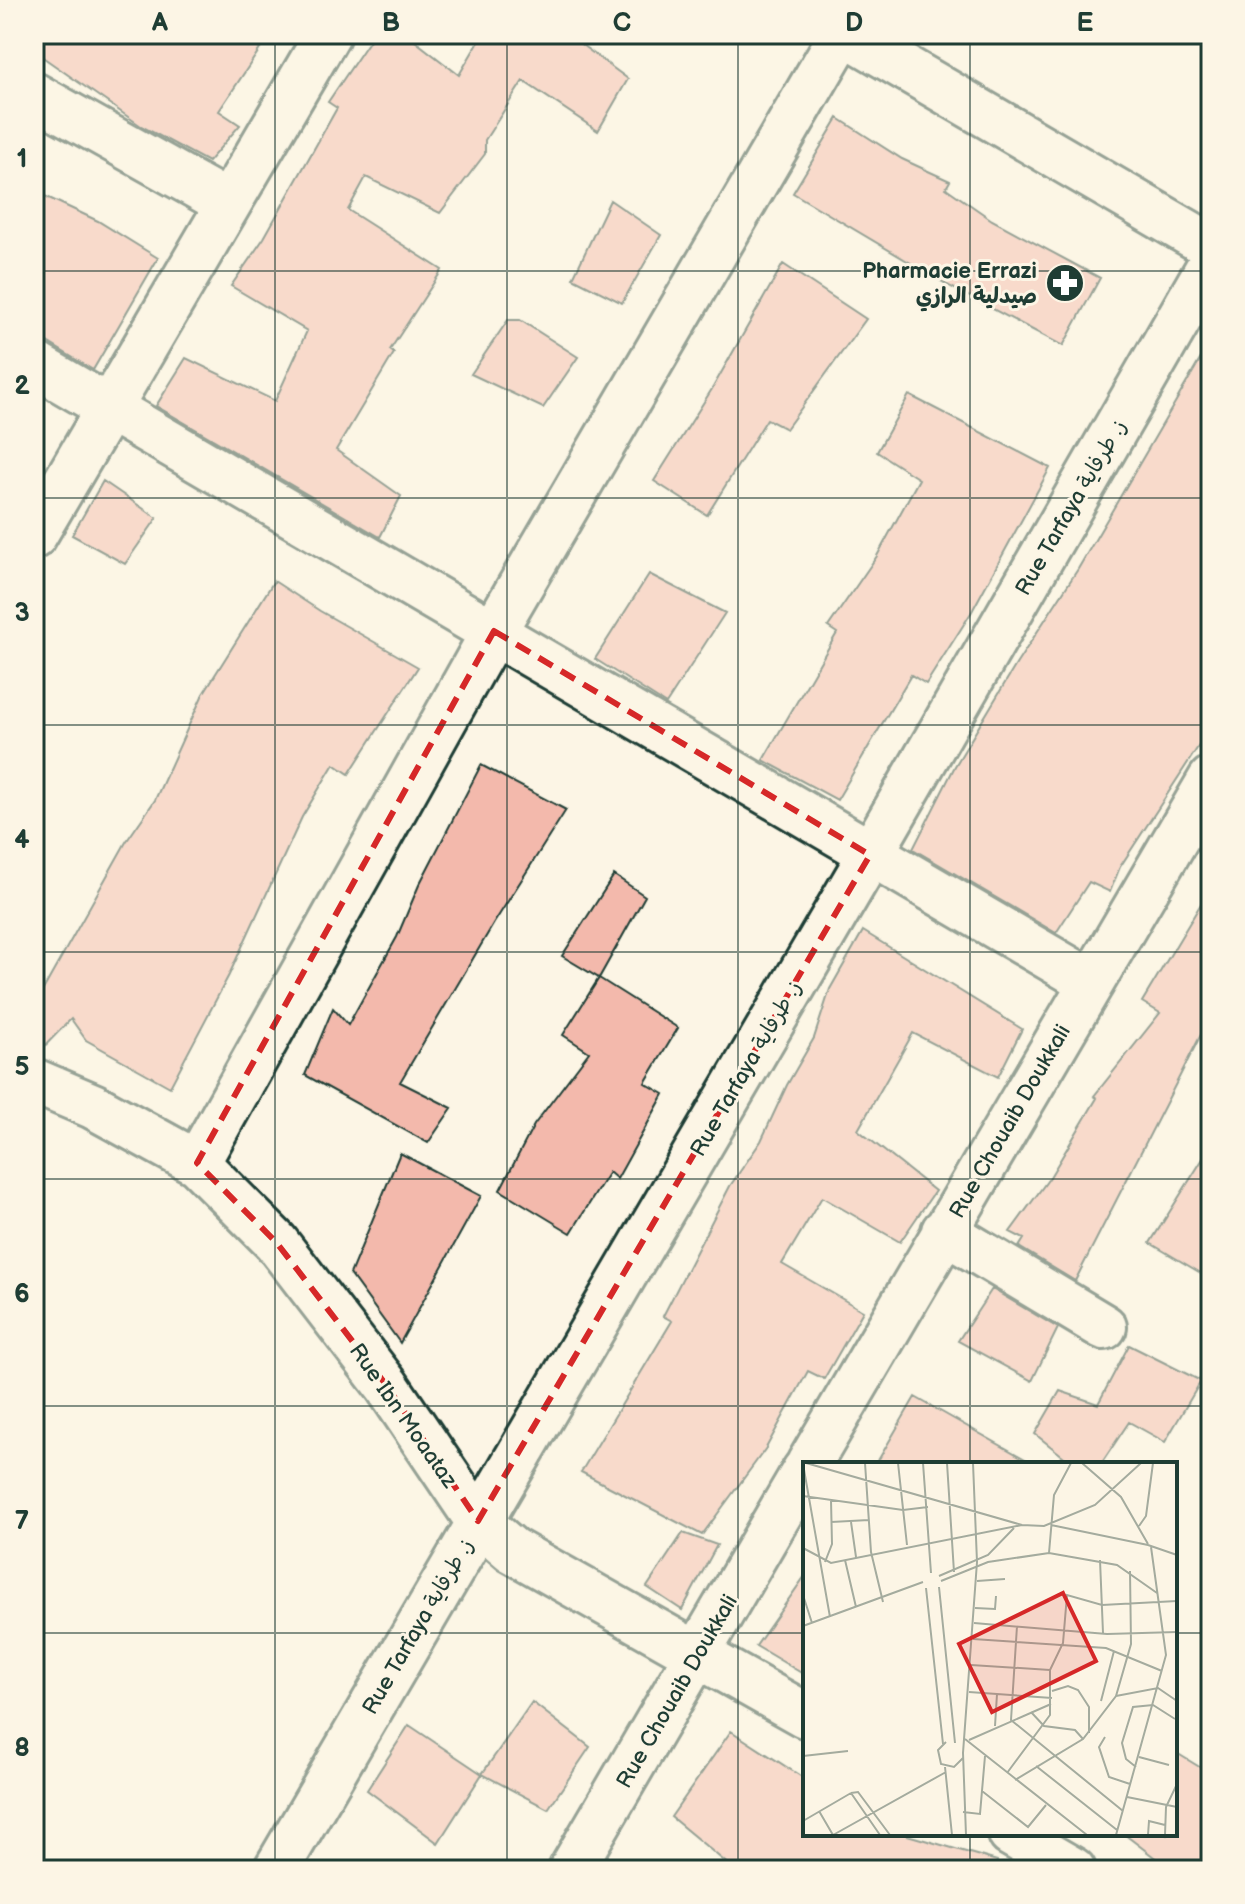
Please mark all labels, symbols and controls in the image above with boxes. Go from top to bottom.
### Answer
text: A [151,8,168,39]
text: B [382,8,400,39]
text: C [613,8,631,39]
text: D [845,8,863,39]
text: E [1077,8,1094,39]
text: 1 [17,144,27,175]
place label: Pharmacie Errazi صيدلية الرازي [862,258,1037,312]
pharmacy icon: Pharmacie Errazi صيدلية الرازي [1044,262,1086,304]
text: 2 [14,371,30,402]
street label: Rue Tarfaya ز. طرفاية [1010,415,1133,601]
text: 3 [14,598,30,629]
text: 4 [14,825,30,856]
street label: Rue Tarfaya ز. طرفاية [685,976,808,1162]
street label: Rue Chouaib Doukkali [944,1020,1077,1223]
text: 5 [14,1052,30,1083]
text: 6 [14,1279,30,1310]
street label: Rue Ibn Moaataz [343,1339,463,1494]
inset map [803,1462,1177,1836]
text: 7 [15,1506,29,1537]
street label: Rue Tarfaya ز. طرفاية [357,1534,480,1720]
street label: Rue Chouaib Doukkali [611,1590,744,1793]
text: 8 [14,1733,30,1764]

